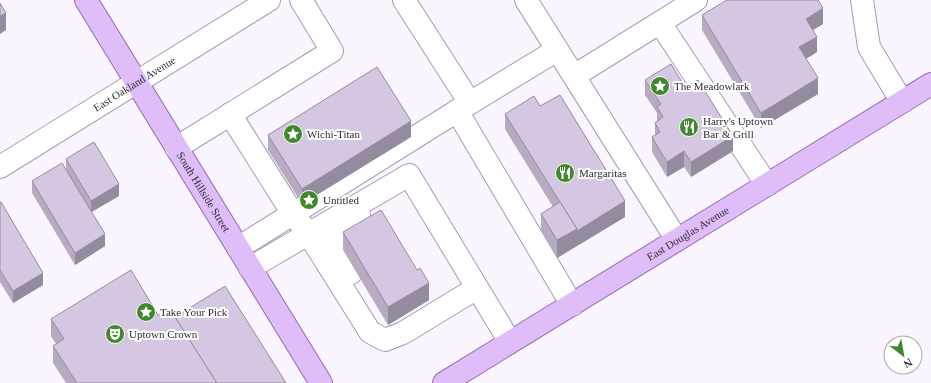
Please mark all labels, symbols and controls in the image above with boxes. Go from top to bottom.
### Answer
street label: East Oakland Avenue [91,54,178,114]
place icon: The Meadowlark [649,75,671,97]
place label: The Meadowlark [674,80,750,92]
place label: Harry's Uptown Bar & Grill [703,115,774,140]
restaurant icon: Harry's Uptown Bar & Grill [678,116,700,138]
place icon: Wichi-Titan [282,123,304,145]
place label: Wichi-Titan [307,128,360,140]
street label: South Hillside Street [175,150,233,234]
restaurant icon: Margaritas [554,162,576,184]
place label: Margaritas [579,167,626,179]
place icon: Untitled [298,189,320,211]
place label: Untitled [323,194,360,206]
street label: East Douglas Avenue [645,204,731,263]
place icon: Take Your Pick [135,301,157,323]
place label: Take Your Pick [160,306,228,318]
theatre icon: Uptown Crown [104,323,126,345]
place label: Uptown Crown [129,328,198,340]
north arrow [883,335,923,375]
text: N [902,356,915,371]

